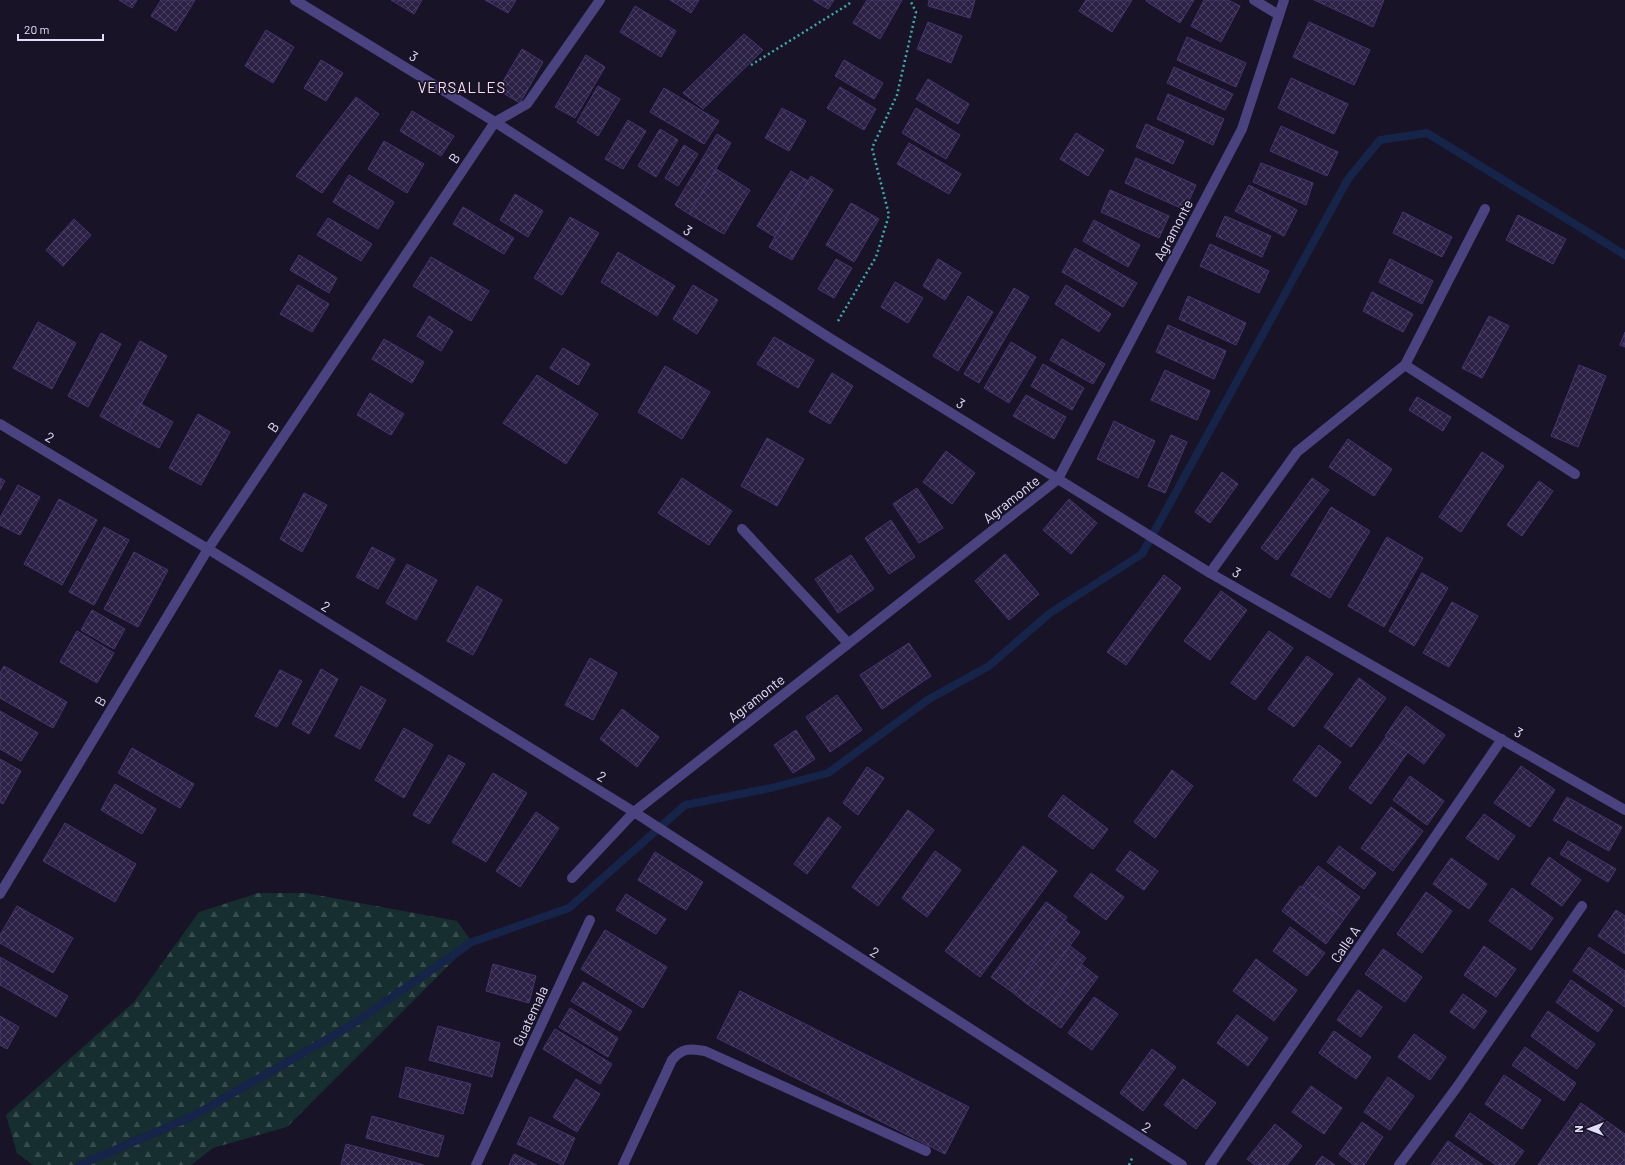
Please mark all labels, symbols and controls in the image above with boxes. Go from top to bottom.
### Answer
scale bar [18,16,103,42]
text: 20 m [24,22,50,36]
street label: 3 [407,47,421,65]
district label: VERSALLES [418,78,506,96]
street label: B [444,150,464,166]
street label: Agramonte [1150,196,1196,264]
street label: 3 [680,221,696,239]
street label: 3 [953,394,969,412]
street label: B [263,419,283,435]
street label: 2 [42,428,58,446]
street label: Agramonte [979,472,1043,526]
street label: 3 [1230,563,1244,581]
street label: 2 [318,597,334,615]
street label: Agramonte [724,671,788,725]
street label: B [90,693,110,709]
street label: 3 [1512,723,1526,741]
street label: 2 [594,767,610,785]
street label: Calle A [1327,922,1364,966]
street label: 2 [867,943,883,961]
street label: Guatemala [509,983,551,1049]
north arrow [1569,1109,1609,1149]
street label: 2 [1139,1118,1155,1136]
text: N [1572,1125,1585,1133]

